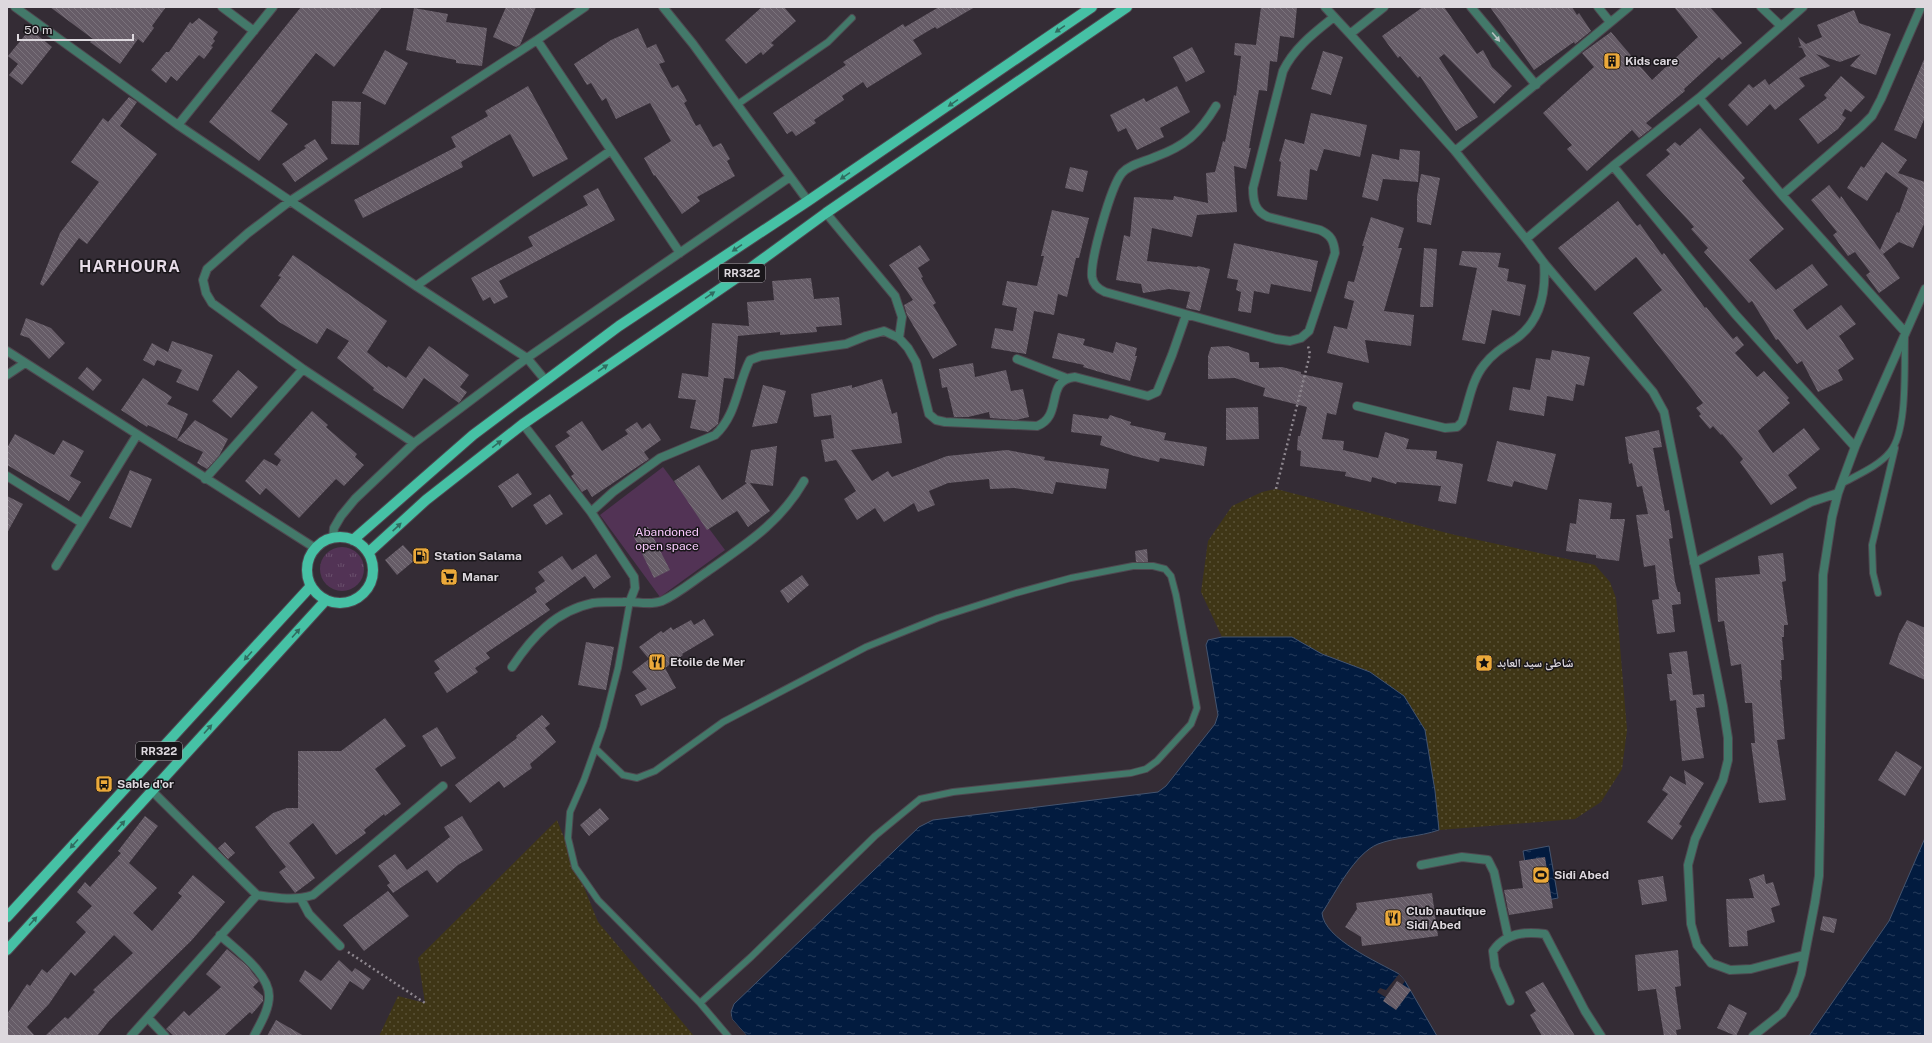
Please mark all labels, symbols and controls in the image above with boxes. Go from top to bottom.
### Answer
scale bar [18,16,133,42]
text: 50 m [24,23,52,37]
one-way arrow [1055,25,1065,33]
one-way arrow [1491,32,1500,42]
building icon: Kids care [1602,51,1622,71]
place label: Kids care [1625,54,1678,68]
one-way arrow [948,99,958,107]
one-way arrow [840,172,851,180]
one-way arrow [732,244,742,252]
district label: HARHOURA [79,257,181,276]
road number: RR322 [719,264,765,282]
one-way arrow [705,291,715,299]
one-way arrow [597,364,608,372]
one-way arrow [491,440,502,448]
one-way arrow [392,522,402,532]
park label: Abandoned open space [635,525,699,553]
fuel station icon: Station Salama [411,546,431,566]
place label: Station Salama [434,549,522,563]
supermarket icon: Manar [439,567,459,587]
place label: Manar [462,570,499,584]
one-way arrow [291,628,301,638]
one-way arrow [243,651,252,662]
restaurant icon: Etoile de Mer [647,652,667,672]
place icon: شاطئ سيد العابد [1474,653,1494,673]
place label: Etoile de Mer [670,655,745,669]
place label: شاطئ سيد العابد [1497,656,1573,671]
one-way arrow [204,724,213,734]
road number: RR322 [136,742,182,760]
bus stop icon: Sable d'or [94,774,114,794]
place label: Sable d'or [117,777,174,791]
one-way arrow [116,820,125,830]
one-way arrow [70,840,79,849]
sports icon: Sidi Abed [1531,865,1551,885]
place label: Sidi Abed [1554,868,1609,882]
place label: Club nautique Sidi Abed [1406,904,1486,932]
restaurant icon: Club nautique Sidi Abed [1383,908,1403,928]
one-way arrow [29,916,38,926]

